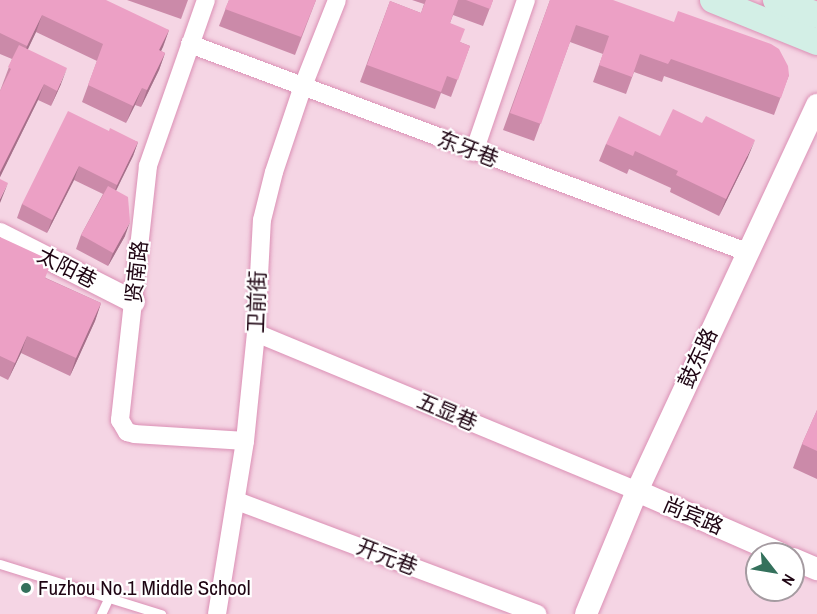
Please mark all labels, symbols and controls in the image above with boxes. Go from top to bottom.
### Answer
street label: 东牙巷 [434,126,502,172]
street label: 贤南路 [121,239,153,305]
street label: 太阳巷 [33,242,101,294]
street label: 卫前街 [243,270,271,334]
street label: 鼓东路 [673,324,723,392]
street label: 五显巷 [413,388,481,436]
street label: 尚宾路 [659,492,727,540]
street label: 开元巷 [353,534,421,580]
north arrow [745,542,805,602]
text: N [777,571,801,590]
place label: Fuzhou No.1 Middle School [38,575,250,601]
marker: Fuzhou No.1 Middle School [19,581,33,595]

